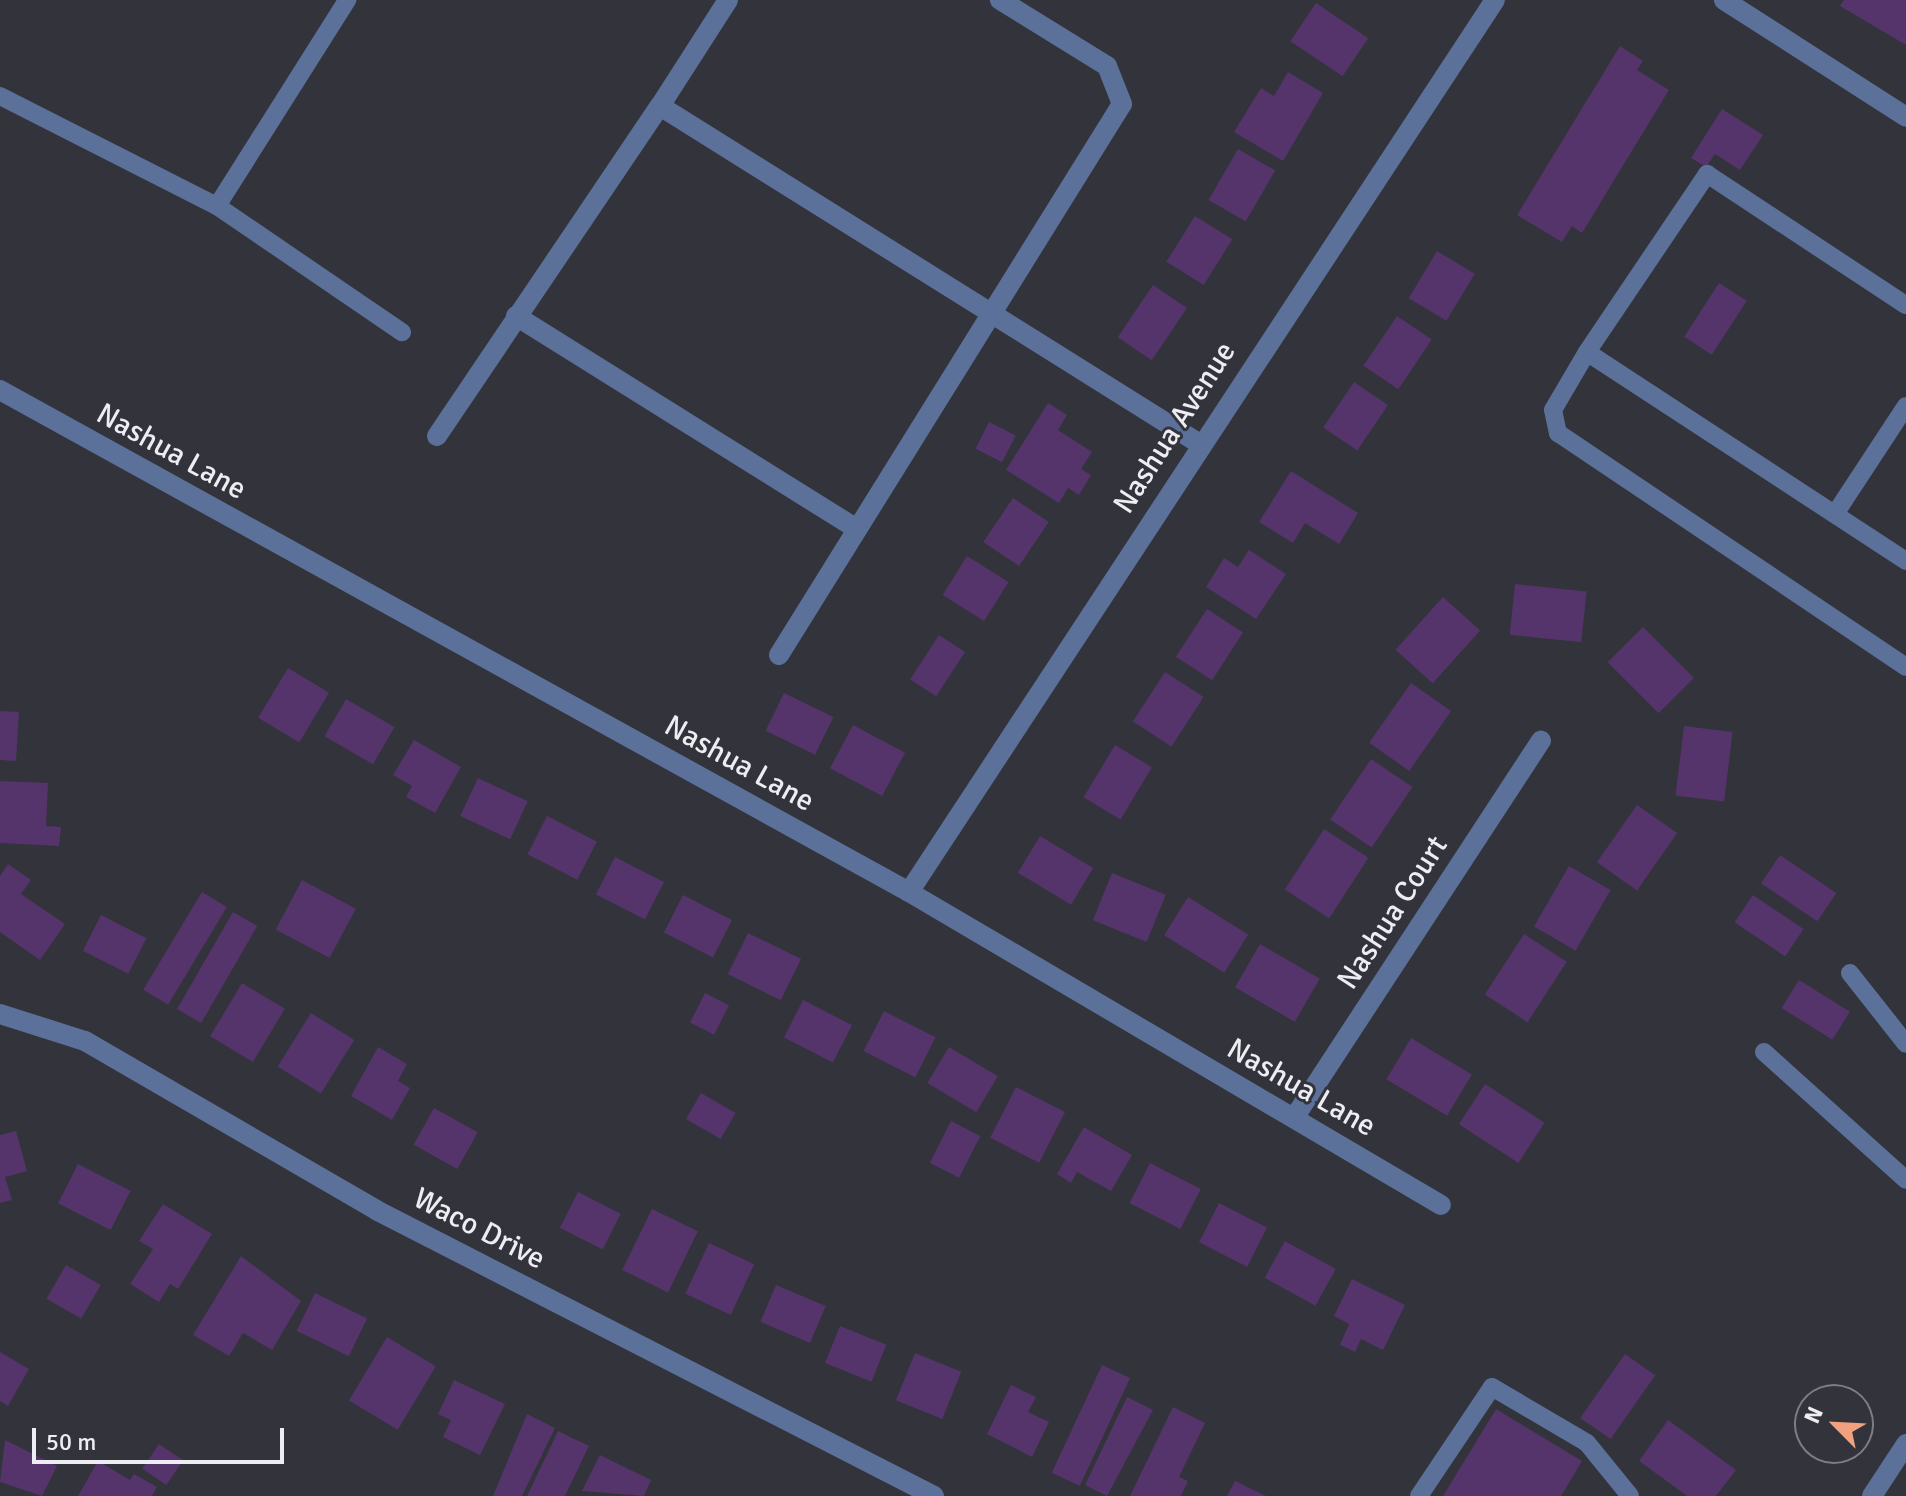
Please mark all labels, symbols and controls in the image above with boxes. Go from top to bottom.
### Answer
street label: Nashua Avenue [1106,336,1244,520]
street label: Nashua Lane [90,396,252,508]
street label: Nashua Lane [658,708,820,820]
street label: Nashua Court [1330,830,1456,996]
street label: Nashua Lane [1220,1031,1382,1145]
street label: Waco Drive [407,1181,551,1277]
north arrow [1794,1384,1874,1464]
text: N [1798,1402,1829,1427]
scale bar [36,1412,288,1462]
text: 50 m [46,1427,96,1457]

